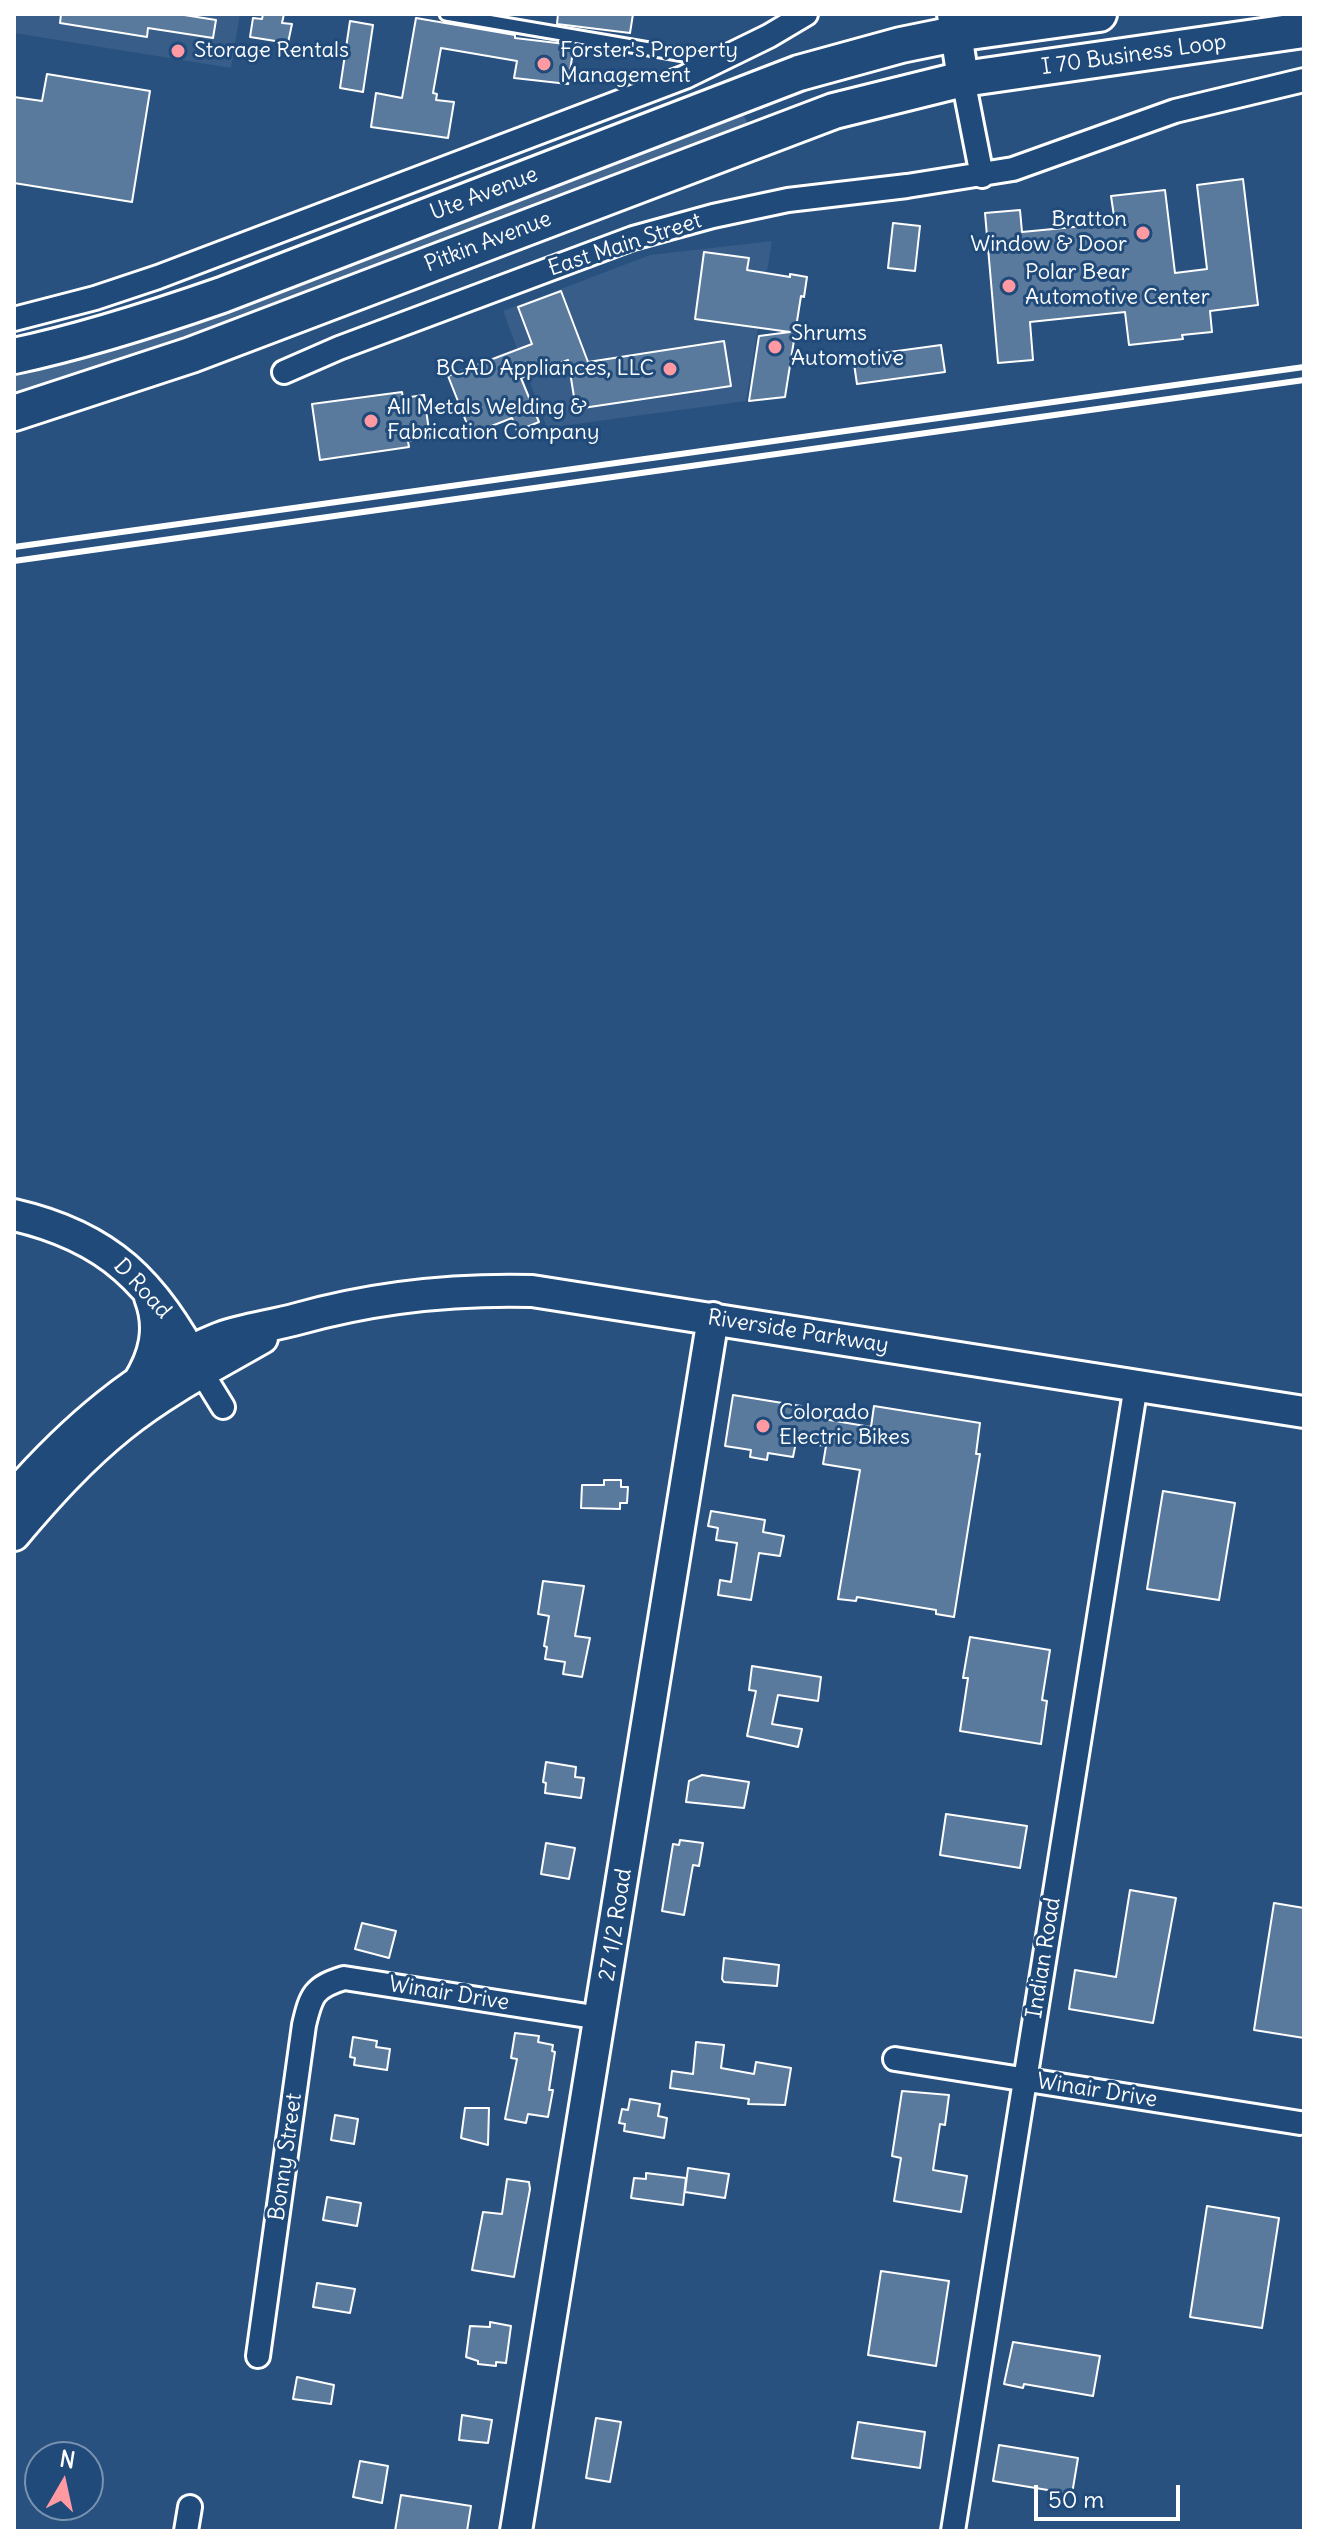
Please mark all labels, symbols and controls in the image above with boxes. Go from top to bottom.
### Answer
street label: I 70 Business Loop [1040,29,1228,81]
place label: Storage Rentals [194,38,349,64]
place label: Forster's Property Management [560,38,738,90]
marker: Storage Rentals [169,42,187,60]
marker: Forster's Property Management [535,55,553,73]
street label: Ute Avenue [427,161,541,227]
street label: Pitkin Avenue [421,206,555,278]
place label: Bratton Window & Door [970,207,1127,258]
street label: East Main Street [545,208,705,282]
marker: Bratton Window & Door [1134,224,1152,242]
place label: Polar Bear Automotive Center [1025,260,1210,312]
marker: Polar Bear Automotive Center [1000,277,1018,295]
place label: Shrums Automotive [791,321,904,372]
marker: Shrums Automotive [766,338,784,356]
place label: BCAD Appliances, LLC [436,356,654,382]
marker: BCAD Appliances, LLC [661,360,679,378]
place label: All Metals Welding & Fabrication Company [387,395,599,446]
marker: All Metals Welding & Fabrication Company [362,412,380,430]
street label: D Road [108,1254,176,1324]
street label: Riverside Parkway [706,1305,890,1359]
place label: Colorado Electric Bikes [779,1400,910,1452]
marker: Colorado Electric Bikes [754,1417,772,1435]
street label: 27 1/2 Road [594,1867,638,1983]
street label: Indian Road [1021,1896,1067,2020]
street label: Winair Drive [387,1971,511,2017]
street label: Winair Drive [1035,2068,1159,2114]
street label: Bonny Street [264,2091,308,2223]
north arrow [24,2441,104,2521]
text: N [58,2444,77,2474]
scale bar [1038,2469,1184,2519]
text: 50 m [1048,2484,1104,2514]

